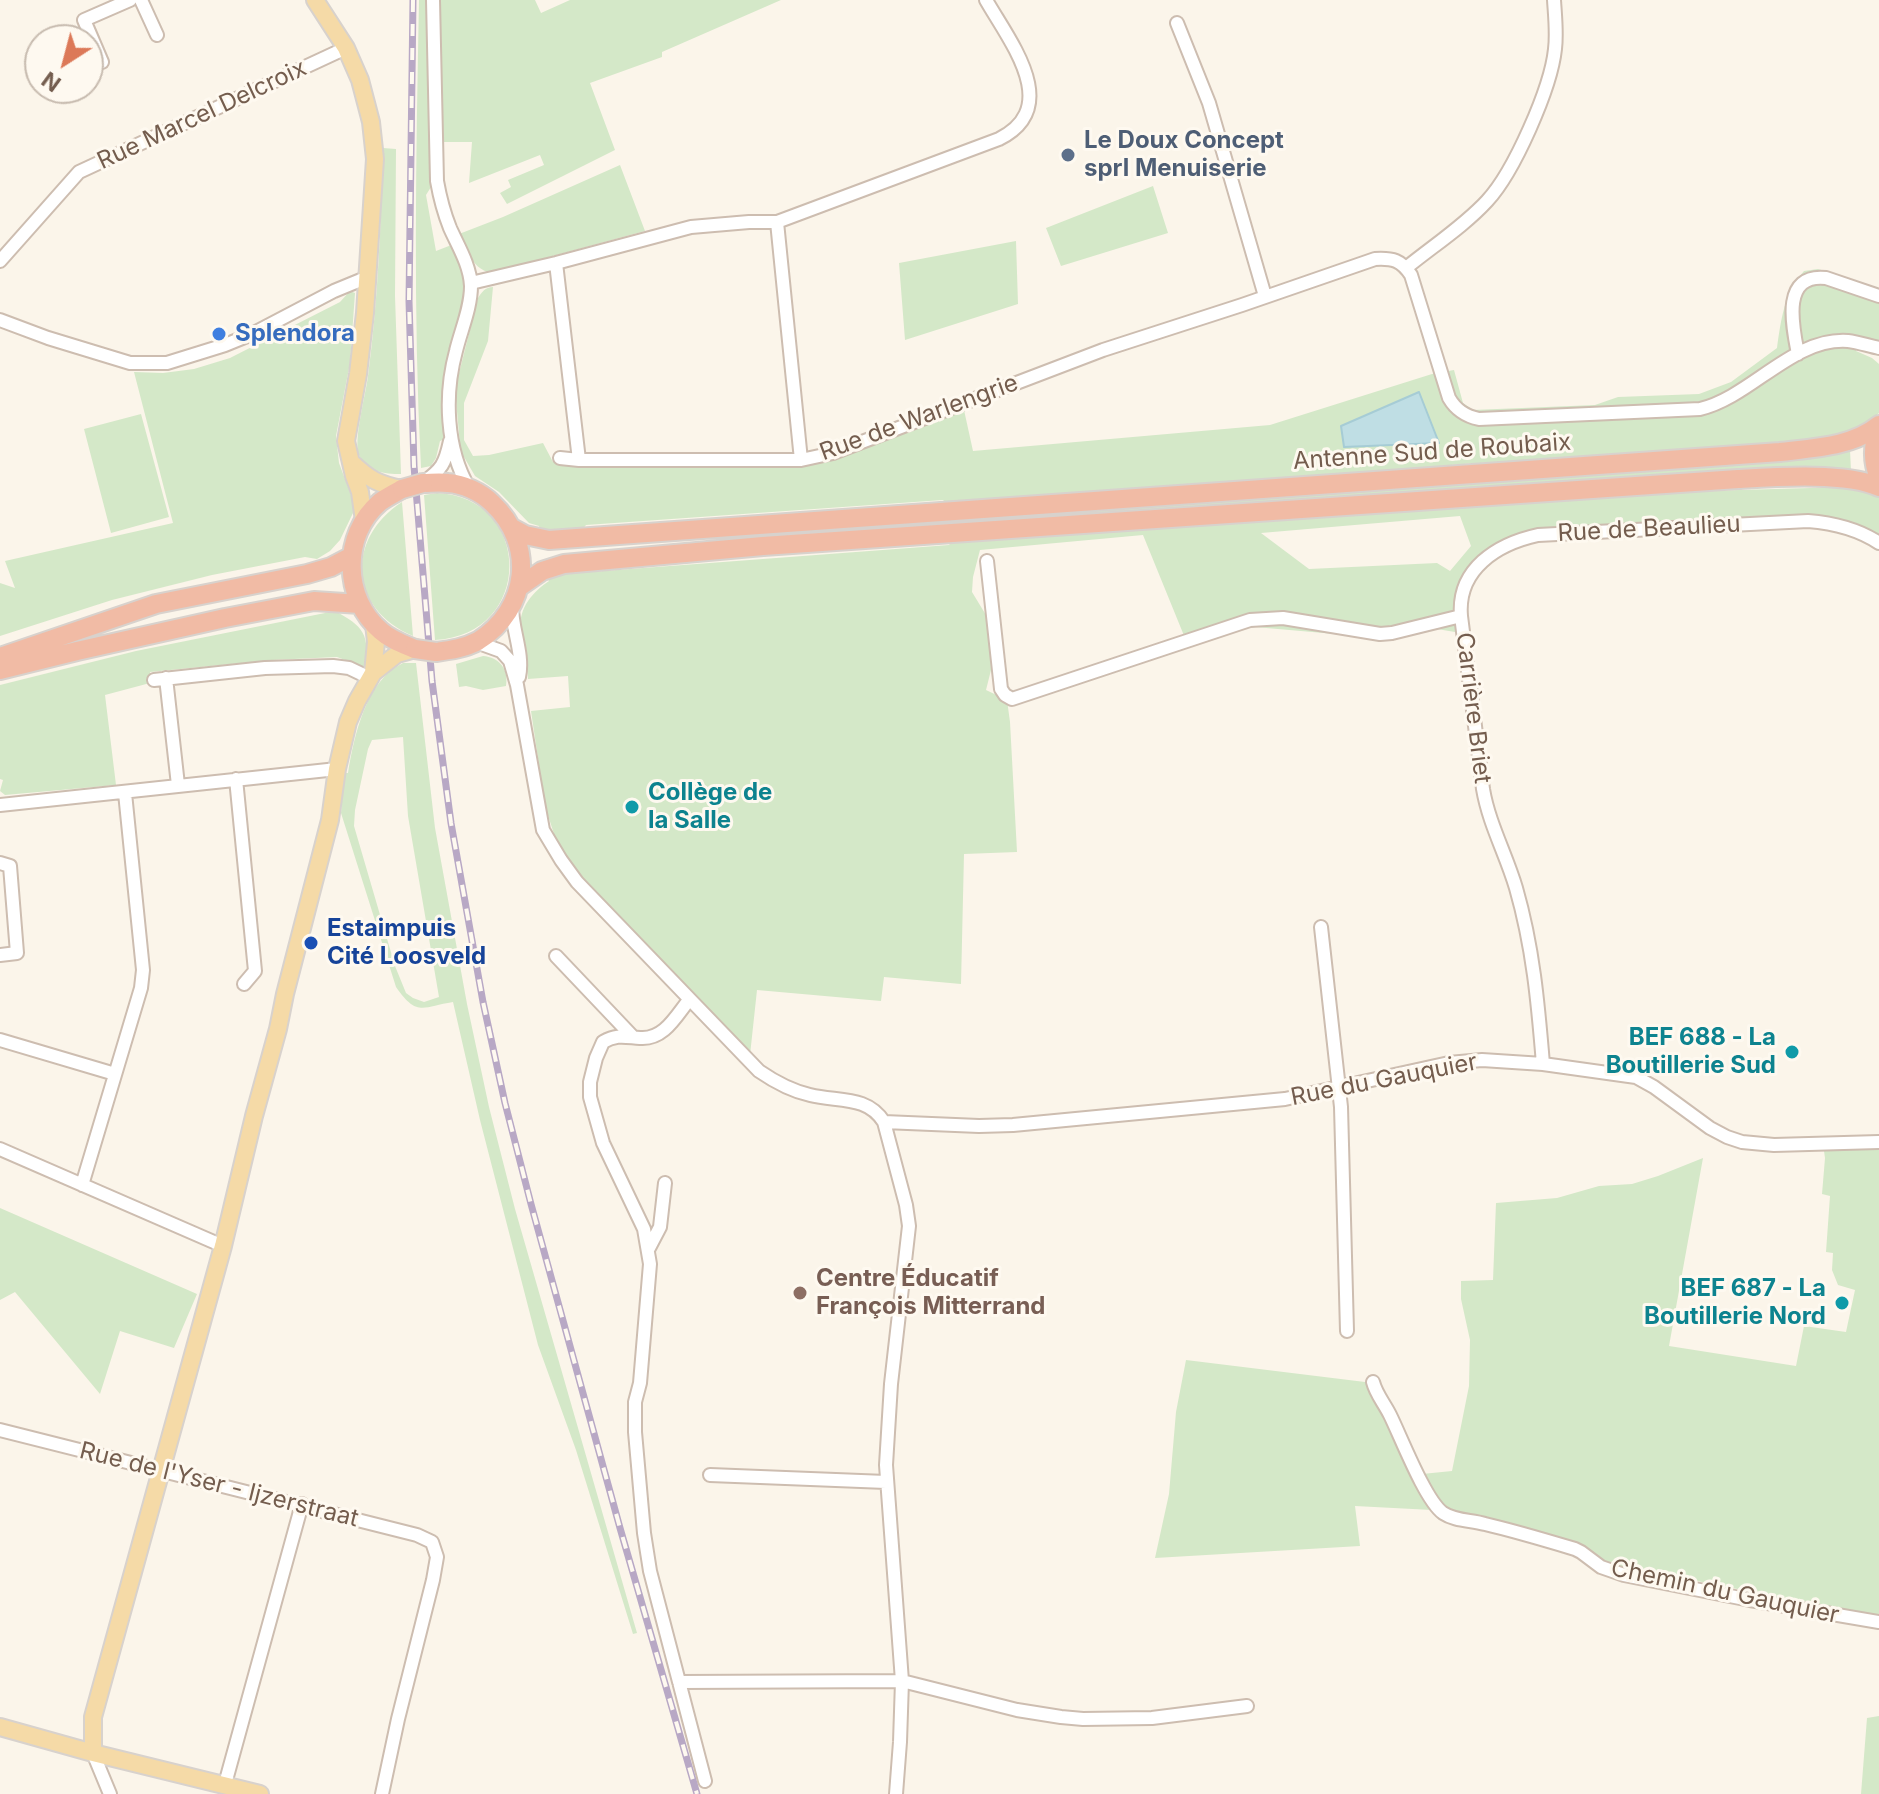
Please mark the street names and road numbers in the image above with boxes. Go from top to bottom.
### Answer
street label: Rue Marcel Delcroix [93,54,311,176]
street label: Rue de Warlengrie [816,369,1022,467]
street label: Antenne Sud de Roubaix [1292,428,1572,476]
street label: Rue de Beaulieu [1557,510,1741,548]
street label: Carrière Briet [1449,631,1497,785]
street label: Rue du Gauquier [1288,1048,1480,1112]
street label: Rue de l'Yser - Ijzerstraat [77,1436,361,1534]
street label: Chemin du Gauquier [1608,1554,1842,1630]

